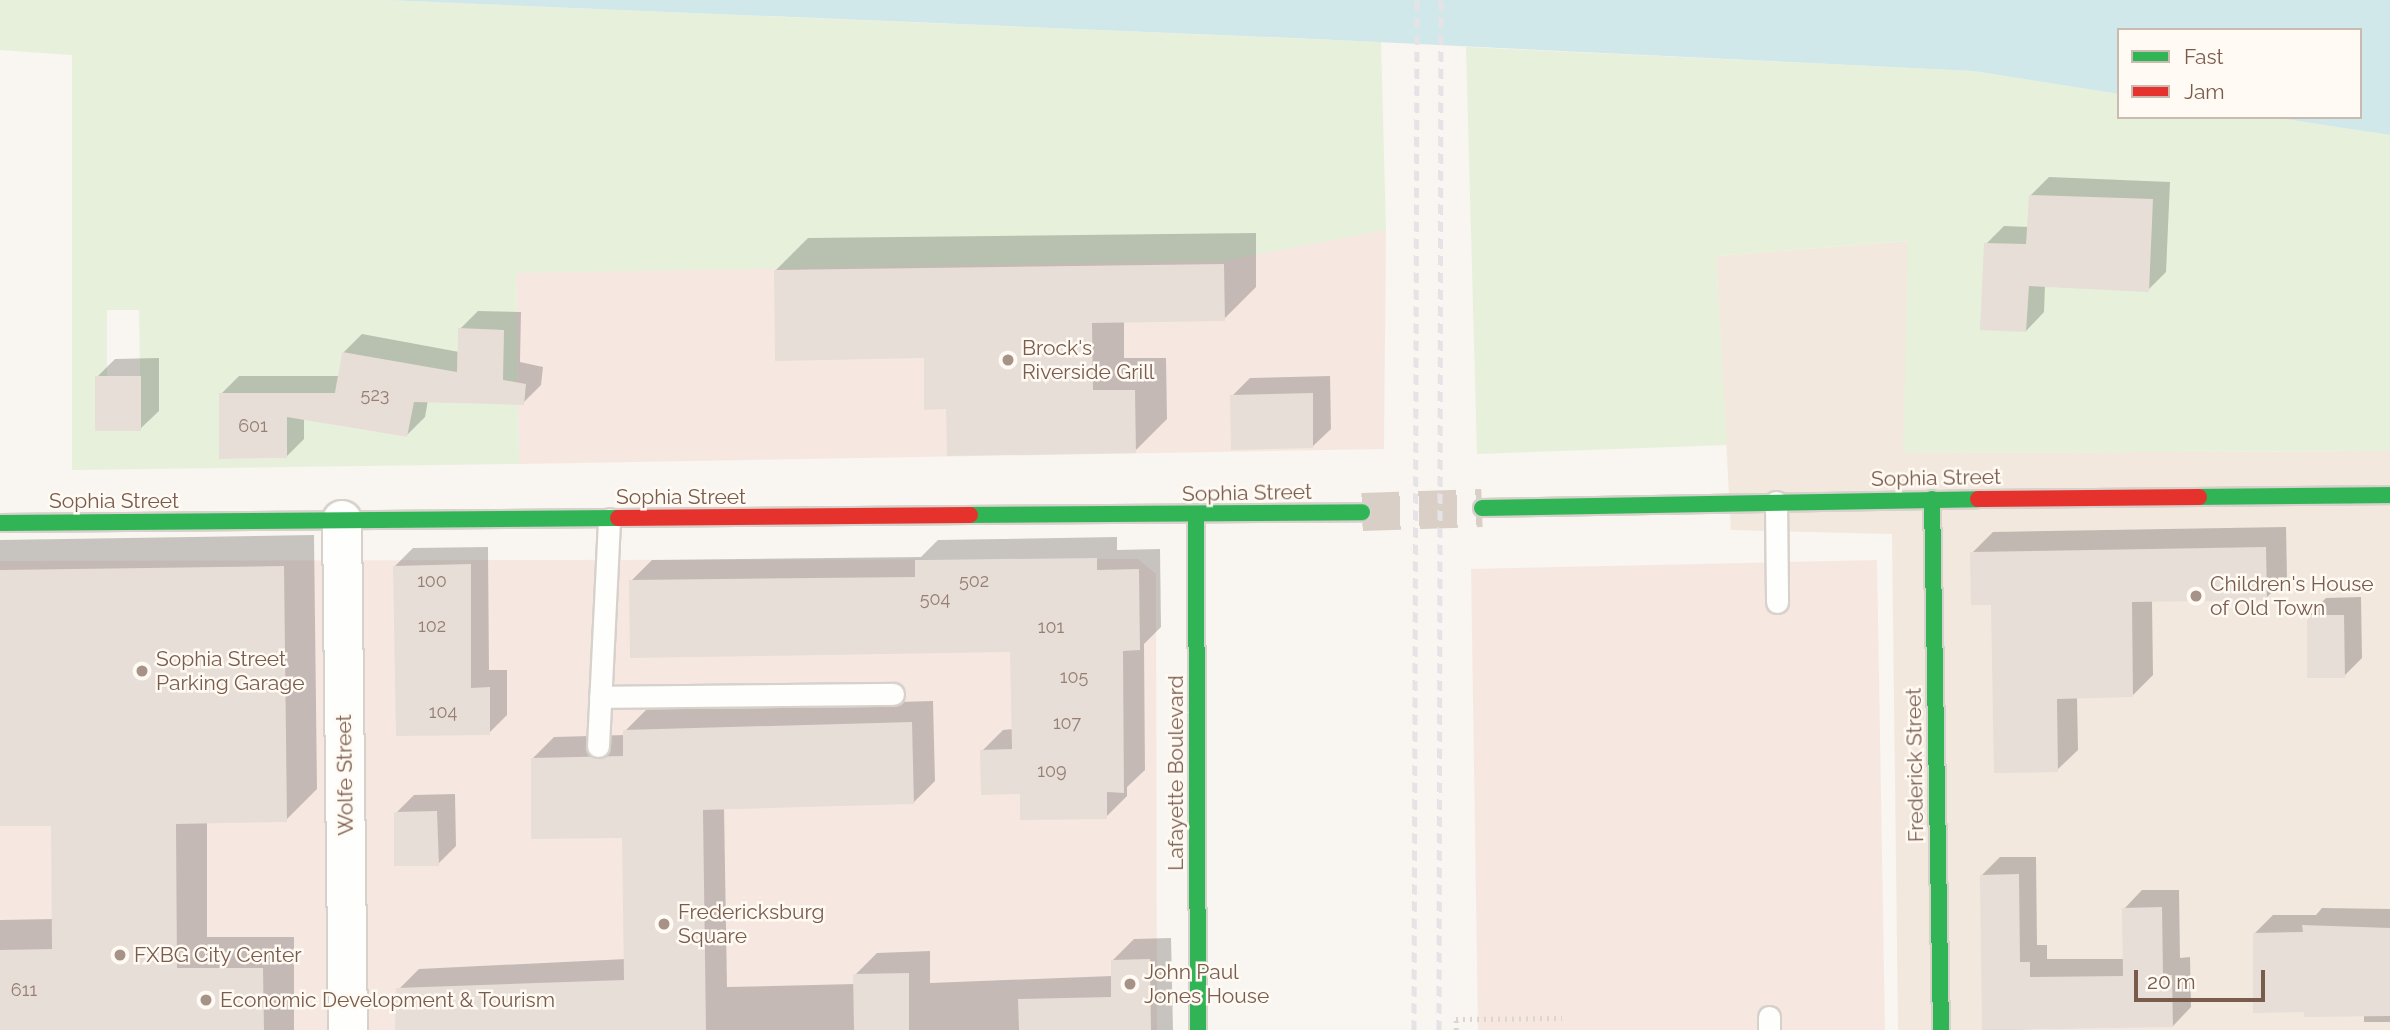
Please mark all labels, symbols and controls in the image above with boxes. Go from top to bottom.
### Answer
legend [2117,28,2362,119]
text: Fast [2184,44,2224,69]
text: Jam [2184,79,2225,104]
place label: Brock's Riverside Grill [1022,335,1155,385]
marker: Brock's Riverside Grill [1000,352,1016,368]
house number: 523 [361,384,389,406]
house number: 601 [238,415,268,437]
street label: Sophia Street [1871,464,2001,492]
street label: Sophia Street [1182,479,1312,507]
street label: Sophia Street [616,484,746,510]
street label: Sophia Street [49,488,179,514]
house number: 100 [417,570,447,592]
house number: 502 [959,570,989,592]
place label: Children's House of Old Town [2210,571,2374,621]
house number: 504 [920,588,950,610]
marker: Children's House of Old Town [2188,588,2204,604]
house number: 102 [418,615,446,637]
house number: 101 [1038,616,1064,638]
place label: Sophia Street Parking Garage [156,646,305,696]
marker: Sophia Street Parking Garage [134,663,150,679]
house number: 105 [1060,666,1088,688]
street label: Lafayette Boulevard [1163,675,1189,871]
street label: Frederick Street [1901,688,1929,842]
house number: 104 [429,701,457,723]
house number: 107 [1053,712,1081,734]
street label: Wolfe Street [331,714,359,836]
house number: 109 [1037,760,1067,782]
place label: Fredericksburg Square [678,899,825,949]
marker: Fredericksburg Square [656,916,672,932]
place label: FXBG City Center [134,942,302,968]
marker: FXBG City Center [112,947,128,963]
scale bar [2138,956,2269,1000]
place label: John Paul Jones House [1144,959,1269,1009]
text: 20 m [2147,969,2195,994]
marker: John Paul Jones House [1122,976,1138,992]
house number: 611 [11,979,37,1001]
place label: Economic Development & Tourism [220,987,556,1013]
marker: Economic Development & Tourism [198,992,214,1008]

